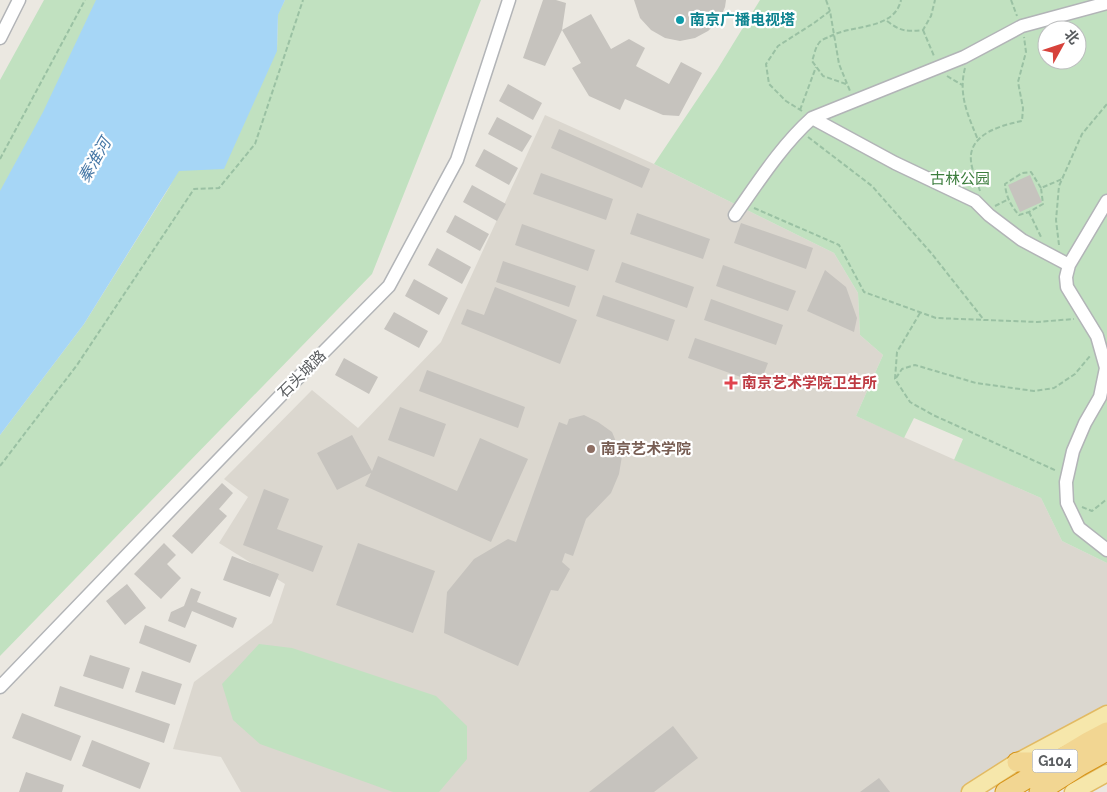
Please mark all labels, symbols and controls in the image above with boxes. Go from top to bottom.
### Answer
place label: 南京广播电视塔 [690,11,795,29]
marker: 南京广播电视塔 [674,14,686,26]
north arrow [1037,20,1087,70]
text: 北 [1061,26,1083,47]
water label: 秦淮河 [74,132,116,186]
park label: 古林公园 [930,170,990,188]
street label: 石头城路 [274,346,330,402]
place label: 南京艺术学院卫生所 [742,374,877,392]
marker: 南京艺术学院卫生所 [724,376,738,390]
place label: 南京艺术学院 [601,440,691,458]
marker: 南京艺术学院 [585,443,597,455]
road number: G104 [1032,749,1078,772]

